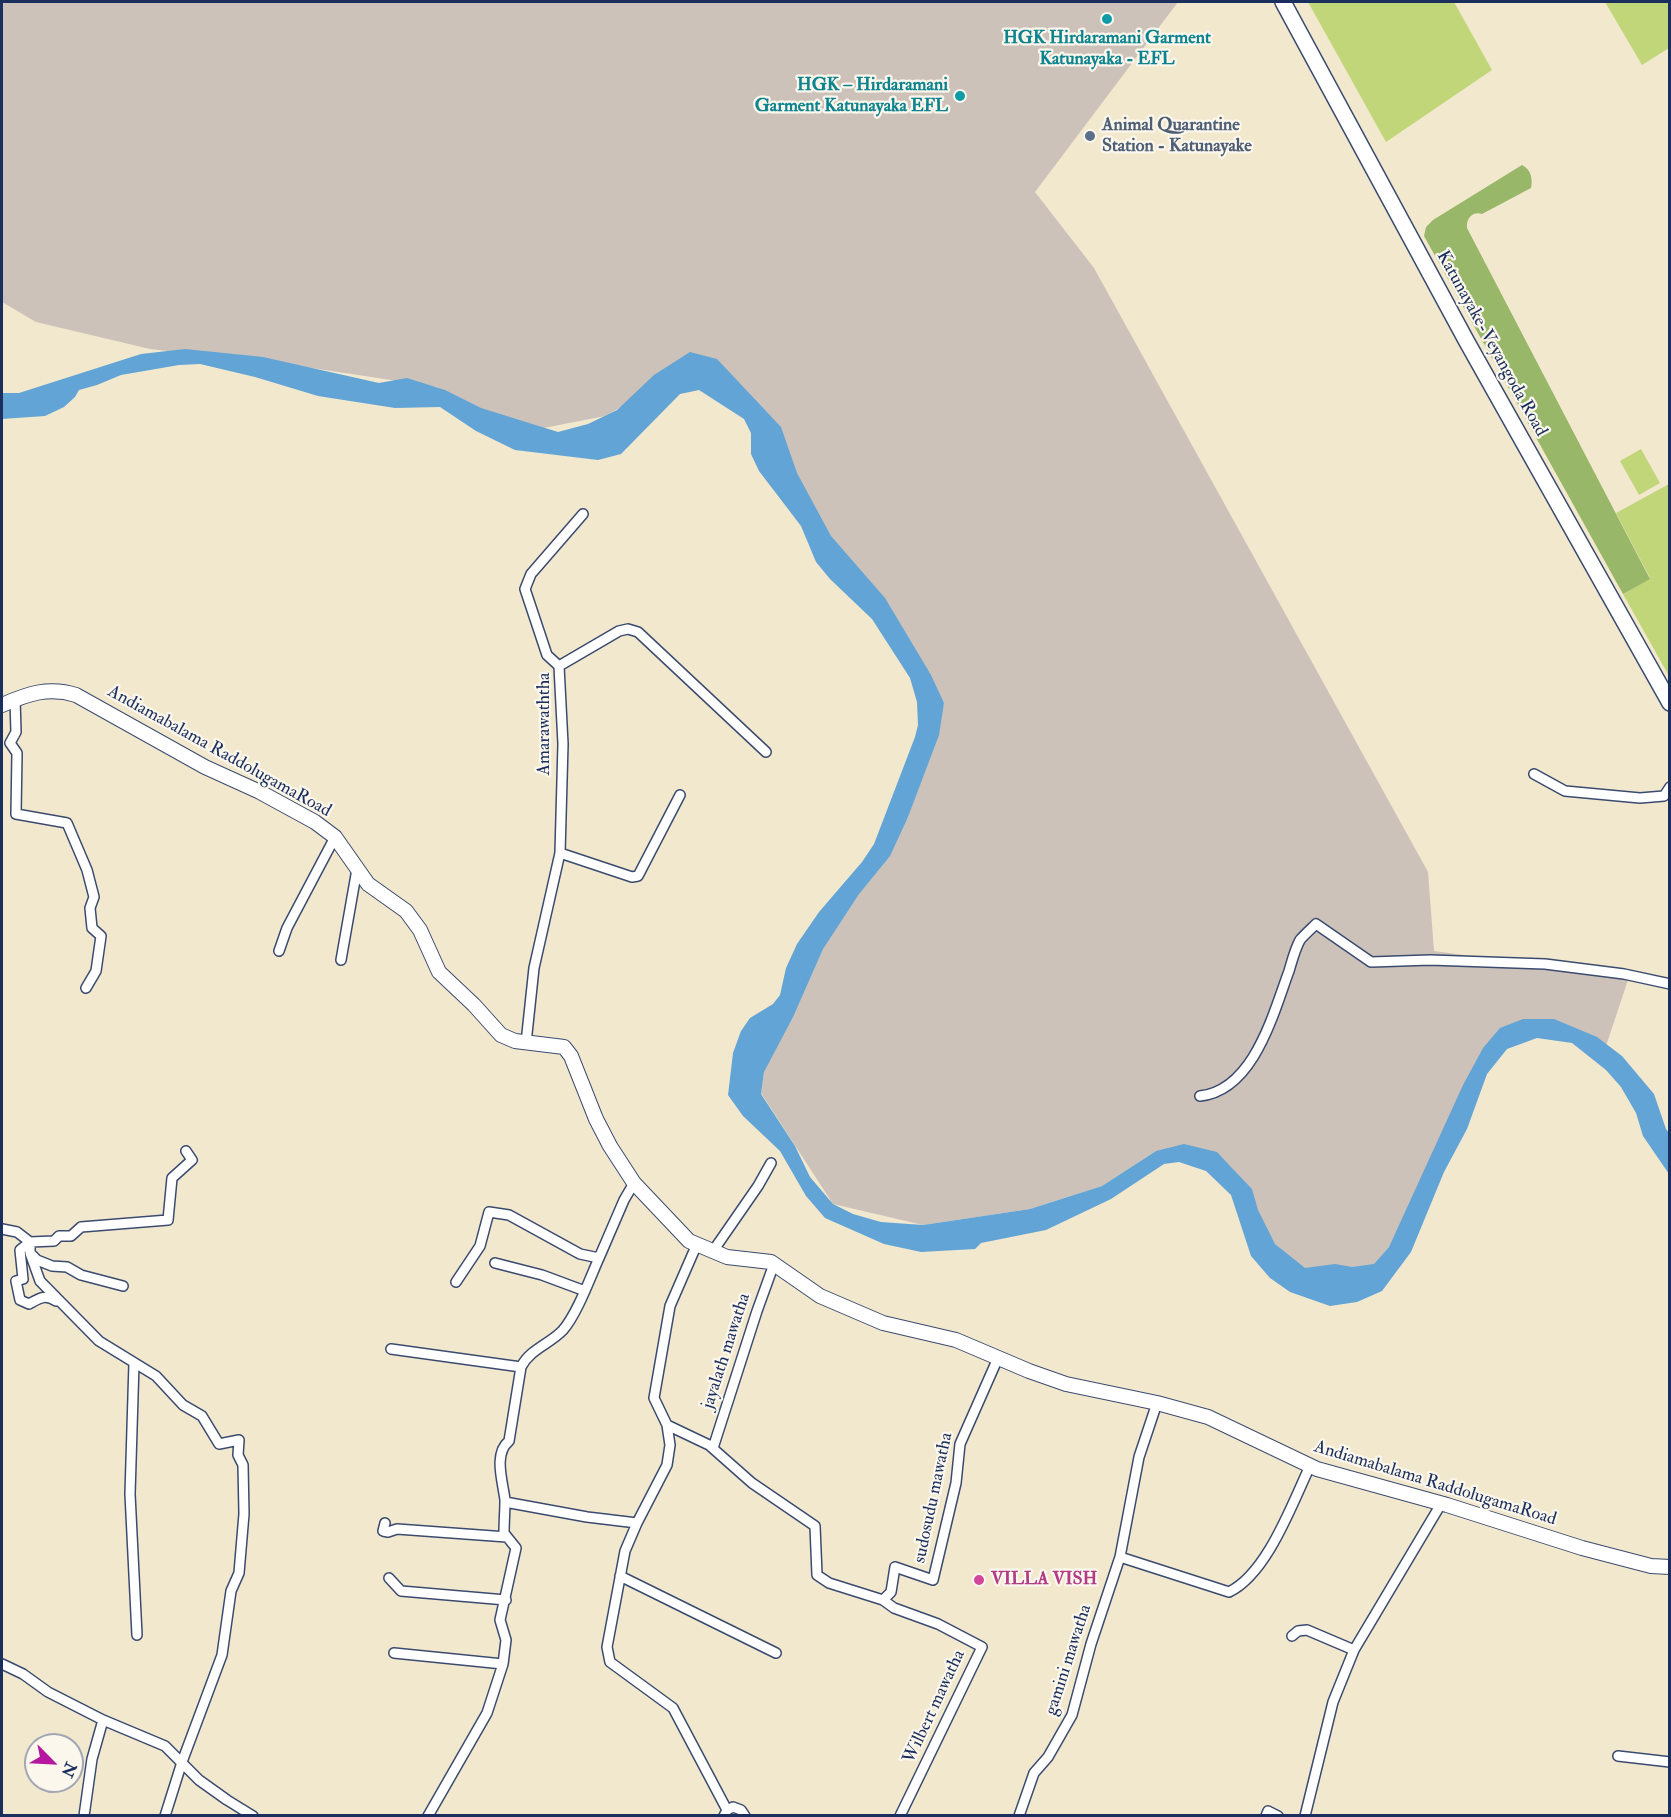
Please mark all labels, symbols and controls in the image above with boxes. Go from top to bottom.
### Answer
marker: HGK Hirdaramani Garment Katunayaka - EFL [1100,12,1114,26]
place label: HGK Hirdaramani Garment Katunayaka - EFL [1003,28,1211,70]
place label: HGK – Hirdaramani Garment Katunayaka EFL [755,75,948,118]
marker: HGK – Hirdaramani Garment Katunayaka EFL [953,89,967,103]
place label: Animal Quarantine Station - Katunayake [1102,115,1252,158]
marker: Animal Quarantine Station - Katunayake [1083,129,1097,143]
street label: Katunayake-Veyangoda Road [1431,247,1551,441]
street label: Amarawaththa [534,672,556,776]
street label: Andiamabalama RaddolugamaRoad [103,681,335,823]
street label: jayalath mawatha [698,1291,756,1411]
street label: sudosudu mawatha [910,1431,958,1565]
street label: Andiamabalama RaddolugamaRoad [1311,1437,1559,1531]
place label: VILLA VISH [991,1569,1097,1591]
marker: VILLA VISH [972,1573,986,1587]
street label: gamini mawatha [1041,1602,1097,1718]
street label: Wilbert mawatha [899,1647,971,1767]
north arrow [24,1733,84,1793]
text: N [57,1759,81,1780]

